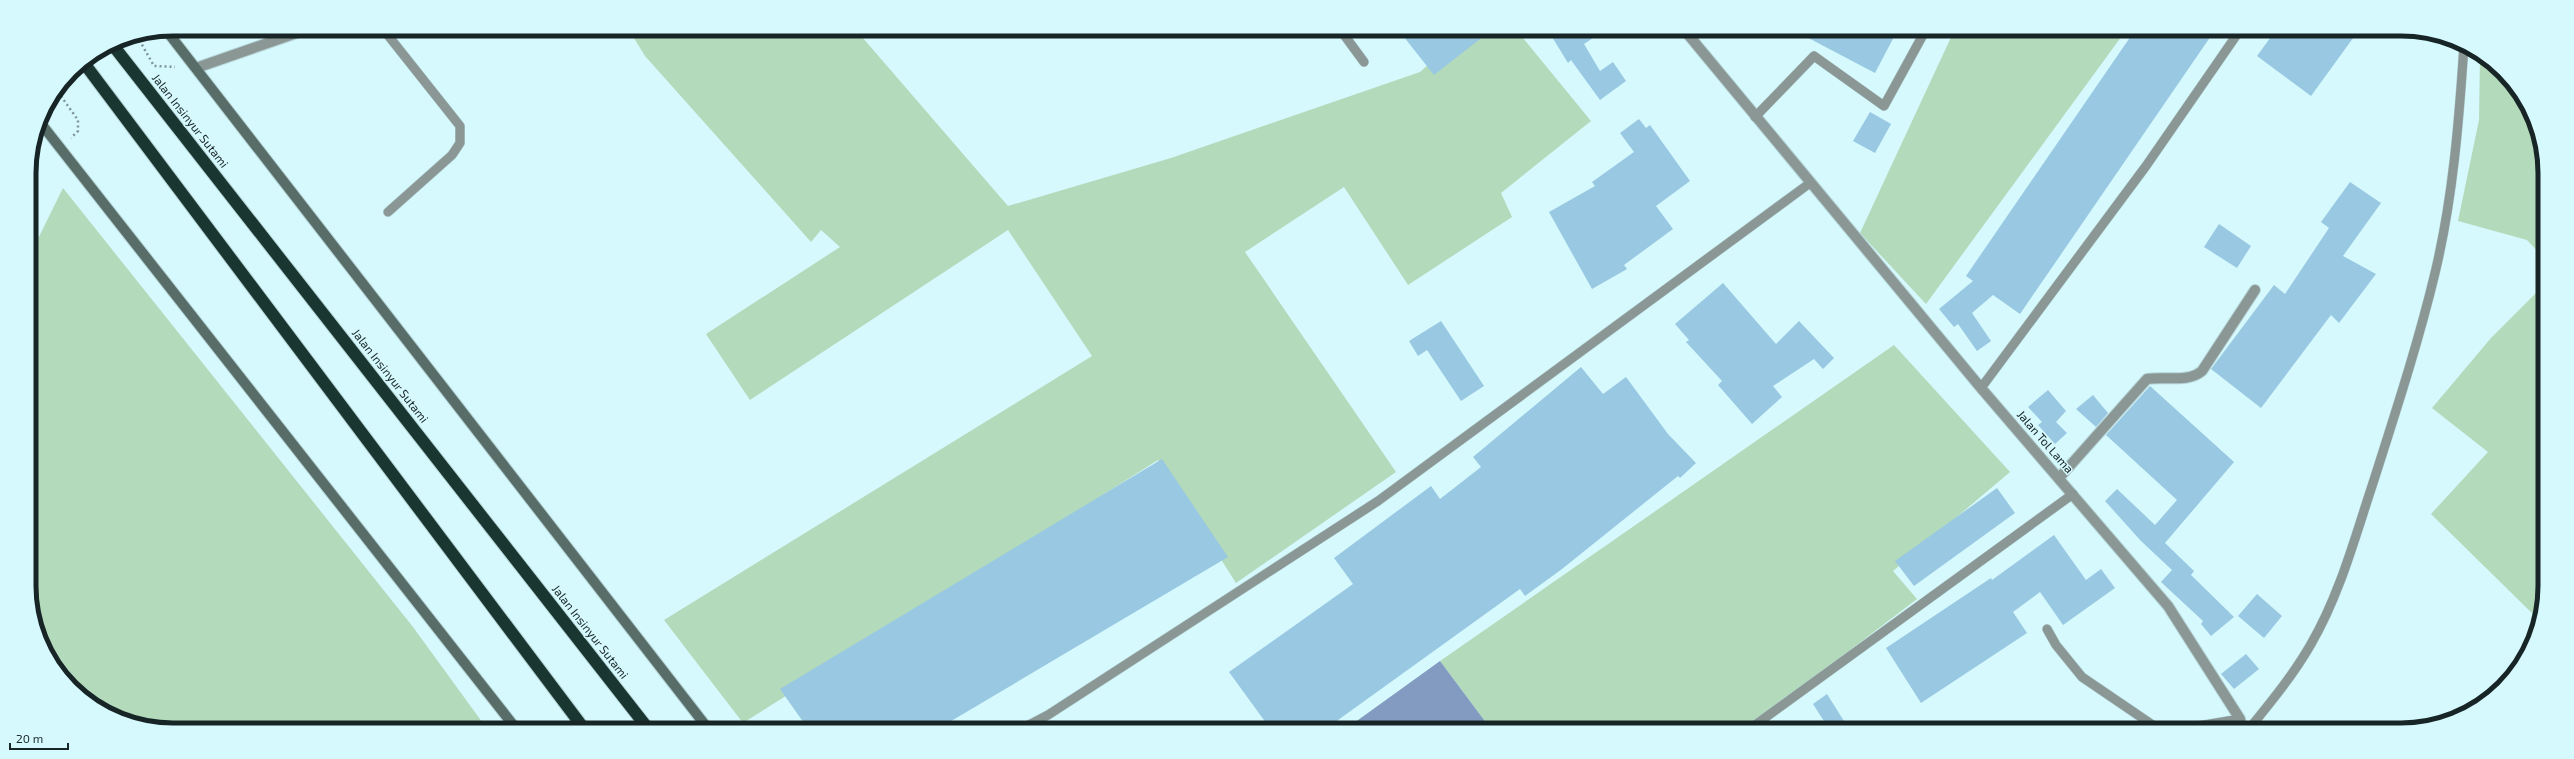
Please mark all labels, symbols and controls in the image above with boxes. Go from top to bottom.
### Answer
street label: Jalan Insinyur Sutami [150,71,232,170]
street label: Jalan Insinyur Sutami [350,326,432,425]
street label: Jalan Tol Lama [2015,407,2077,476]
street label: Jalan Insinyur Sutami [550,582,632,681]
scale bar [10,725,68,751]
text: 20 m [16,731,43,745]

